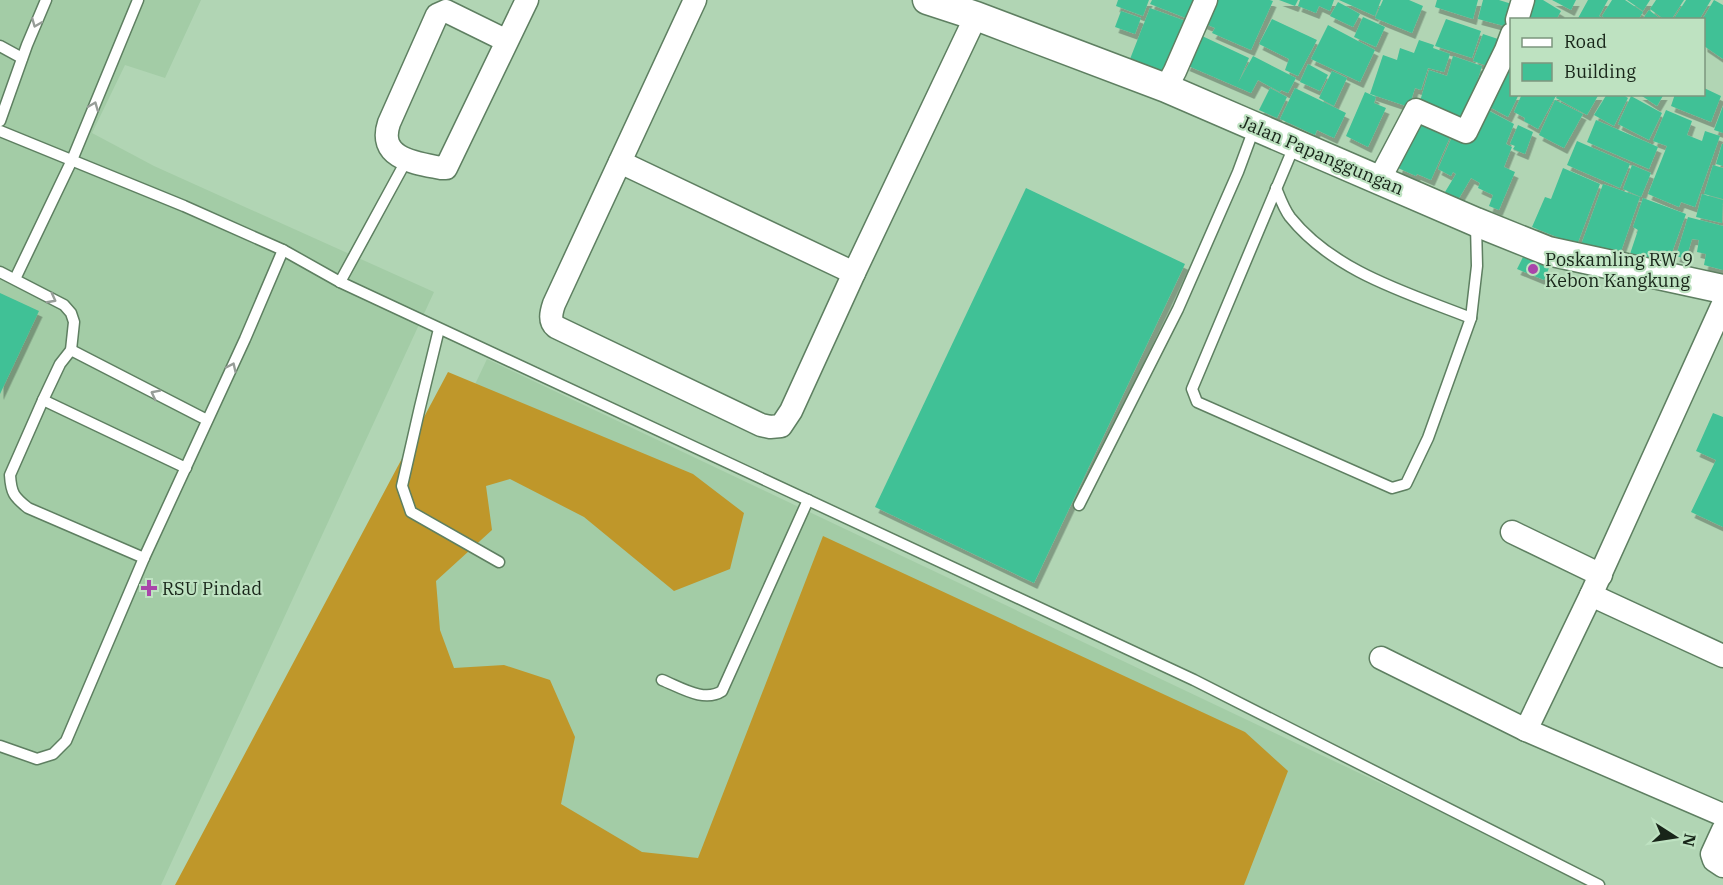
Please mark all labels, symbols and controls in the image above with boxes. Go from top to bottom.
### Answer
one-way arrow [31,16,43,27]
legend [1510,18,1705,96]
text: Road [1564,30,1607,53]
text: Building [1564,60,1636,83]
one-way arrow [87,101,99,112]
street label: Jalan Papanggungan [1237,110,1407,200]
place label: Poskamling RW 9 Kebon Kangkung [1545,248,1693,292]
marker: Poskamling RW 9 Kebon Kangkung [1526,262,1540,276]
one-way arrow [45,292,56,303]
one-way arrow [225,363,237,374]
one-way arrow [151,389,162,401]
place label: RSU Pindad [162,577,262,600]
marker: RSU Pindad [140,579,158,597]
north arrow [1645,807,1705,867]
text: N [1679,832,1701,848]

